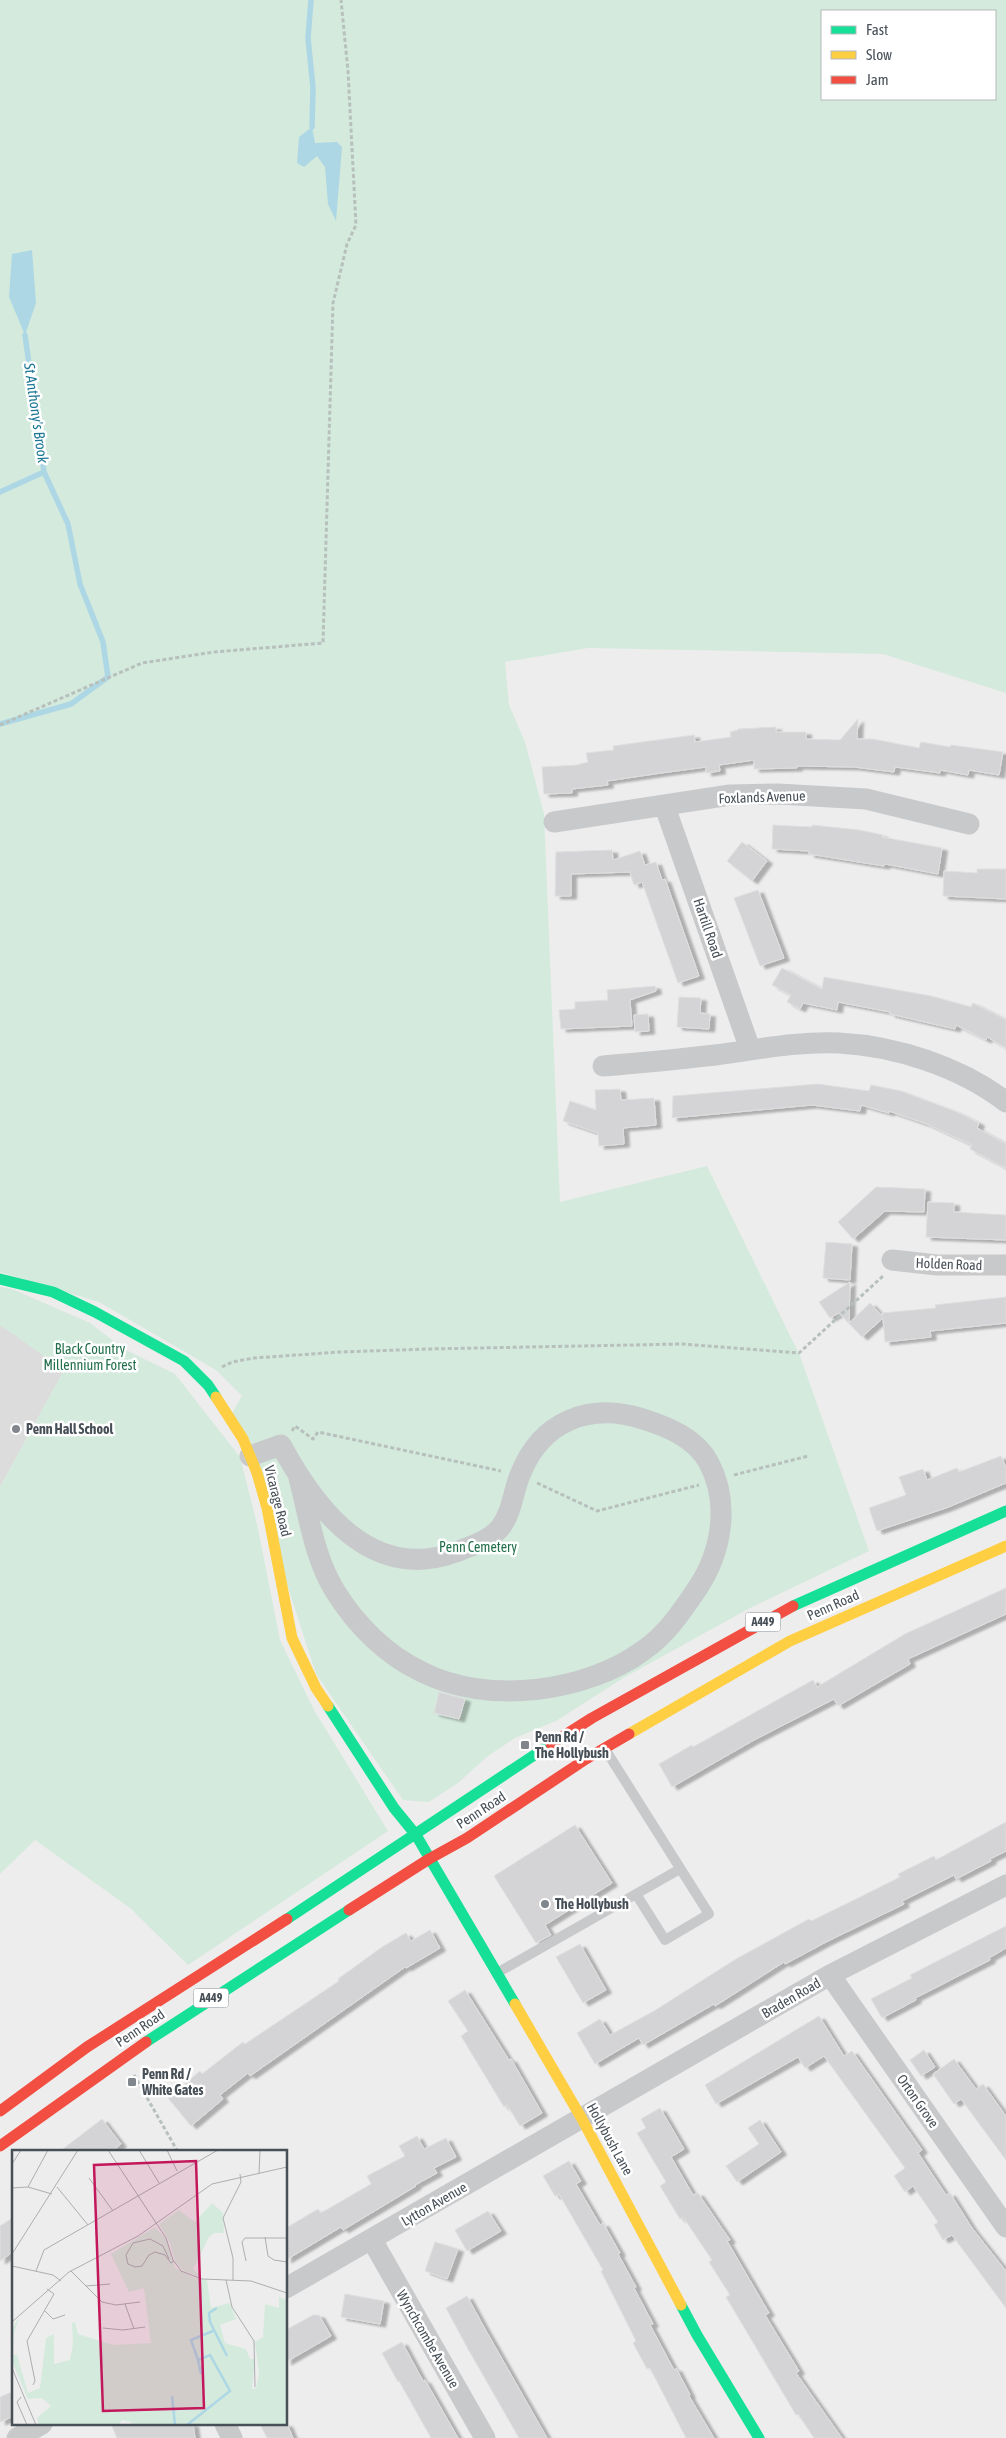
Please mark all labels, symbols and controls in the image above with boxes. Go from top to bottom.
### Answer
legend [821,10,996,100]
text: Fast [866,21,888,38]
text: Slow [866,46,892,63]
text: Jam [866,71,889,88]
water label: St Anthony's Brook [21,361,52,465]
street label: Foxlands Avenue [718,787,806,807]
street label: Hartill Road [690,896,726,960]
street label: Holden Road [915,1255,983,1273]
park label: Black Country Millennium Forest [43,1341,137,1373]
place label: Penn Hall School [26,1421,114,1437]
marker: Penn Hall School [10,1423,22,1435]
street label: Vicarage Road [261,1464,295,1538]
park label: Penn Cemetery [439,1539,517,1555]
street label: Penn Road [804,1586,862,1624]
road number: A449 [746,1612,780,1631]
place label: Penn Rd / The Hollybush [535,1729,609,1761]
marker: Penn Rd / The Hollybush [519,1739,531,1751]
street label: Penn Road [453,1788,509,1832]
place label: The Hollybush [555,1896,629,1912]
marker: The Hollybush [539,1898,551,1910]
street label: Braden Road [759,1975,823,2021]
road number: A449 [194,1989,228,2008]
street label: Penn Road [113,2006,167,2050]
place label: Penn Rd / White Gates [141,2066,204,2098]
street label: Orton Grove [894,2071,942,2131]
marker: Penn Rd / White Gates [126,2076,138,2088]
street label: Hollybush Lane [584,2100,636,2178]
inset map [12,2150,288,2426]
street label: Lytton Avenue [399,2179,469,2229]
street label: Wynchcombe Avenue [394,2287,462,2391]

